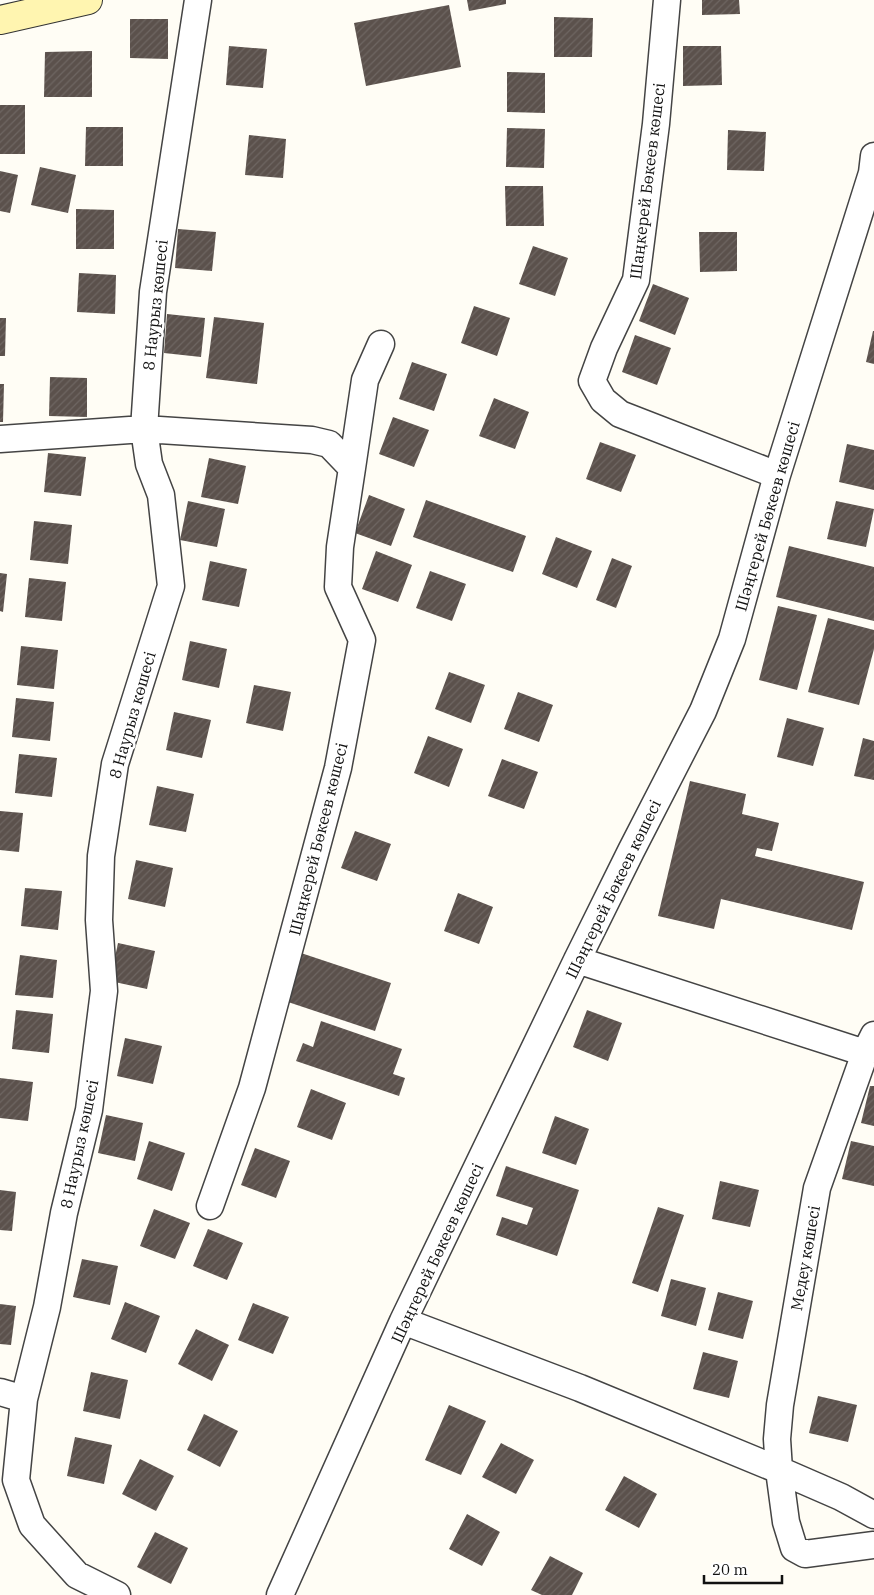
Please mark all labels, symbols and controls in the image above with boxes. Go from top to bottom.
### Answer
street label: Шаңкерей Бөкеев көшесі [625,81,669,281]
street label: 8 Наурыз көшесі [138,239,172,371]
street label: Шәңгерей Бөкеев көшесі [730,419,804,613]
street label: 8 Наурыз көшесі [104,649,160,781]
street label: Шаңкерей Бөкеев көшесі [284,740,352,938]
street label: Шәңгерей Бөкеев көшесі [561,796,665,982]
street label: 8 Наурыз көшесі [56,1078,102,1210]
street label: Шәңгерей Бөкеев көшесі [386,1160,488,1346]
street label: Медеу көшесі [786,1204,824,1312]
scale bar [704,1552,782,1584]
text: 20 m [712,1560,748,1579]

